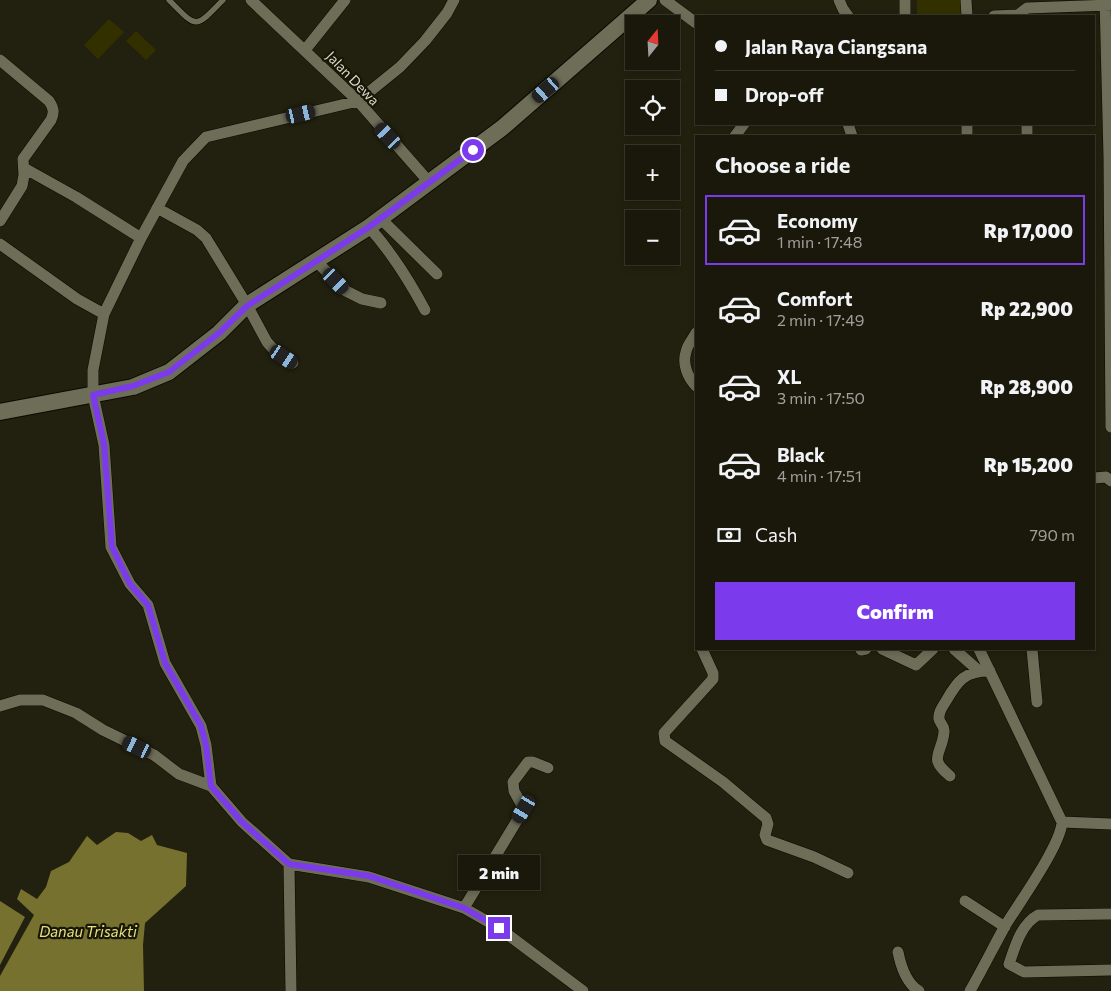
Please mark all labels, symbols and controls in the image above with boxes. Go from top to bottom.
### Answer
north arrow [625,15,680,70]
map controls [625,15,680,265]
text: Jalan Raya Ciangsana [745,35,927,58]
street label: Jalan Dewa [323,47,383,109]
car [529,74,562,106]
button: locate [625,80,680,135]
text: Drop-off [745,83,824,106]
car [284,103,317,125]
car [372,120,403,152]
route start [462,139,484,161]
button: + [625,145,680,200]
text: Choose a ride [715,151,850,178]
icon: car [717,208,762,253]
text: Economy [777,209,858,232]
button: − [625,210,680,265]
text: Rp 17,000 [984,219,1073,242]
text: 1 min · 17:48 [777,232,862,251]
car [320,265,351,297]
icon: car [717,286,762,331]
text: Comfort [777,287,853,310]
text: Rp 22,900 [981,297,1073,320]
text: 2 min · 17:49 [777,310,864,329]
car [267,342,300,372]
icon: car [717,364,762,409]
text: XL [777,365,802,388]
text: Rp 28,900 [980,375,1073,398]
text: 3 min · 17:50 [777,388,865,407]
icon: car [717,442,762,487]
text: Black [777,443,825,466]
text: Rp 15,200 [984,453,1073,476]
text: 4 min · 17:51 [777,466,862,485]
icon: cash [715,521,743,549]
text: Cash [755,523,797,546]
text: 790 m [1029,525,1075,544]
button: Confirm [715,582,1075,640]
car [120,734,153,760]
car [509,792,538,826]
callout: 2 min [458,856,540,890]
text: 2 min [479,863,519,882]
route end [488,917,510,939]
water label: Danau Trisakti [39,922,138,940]

